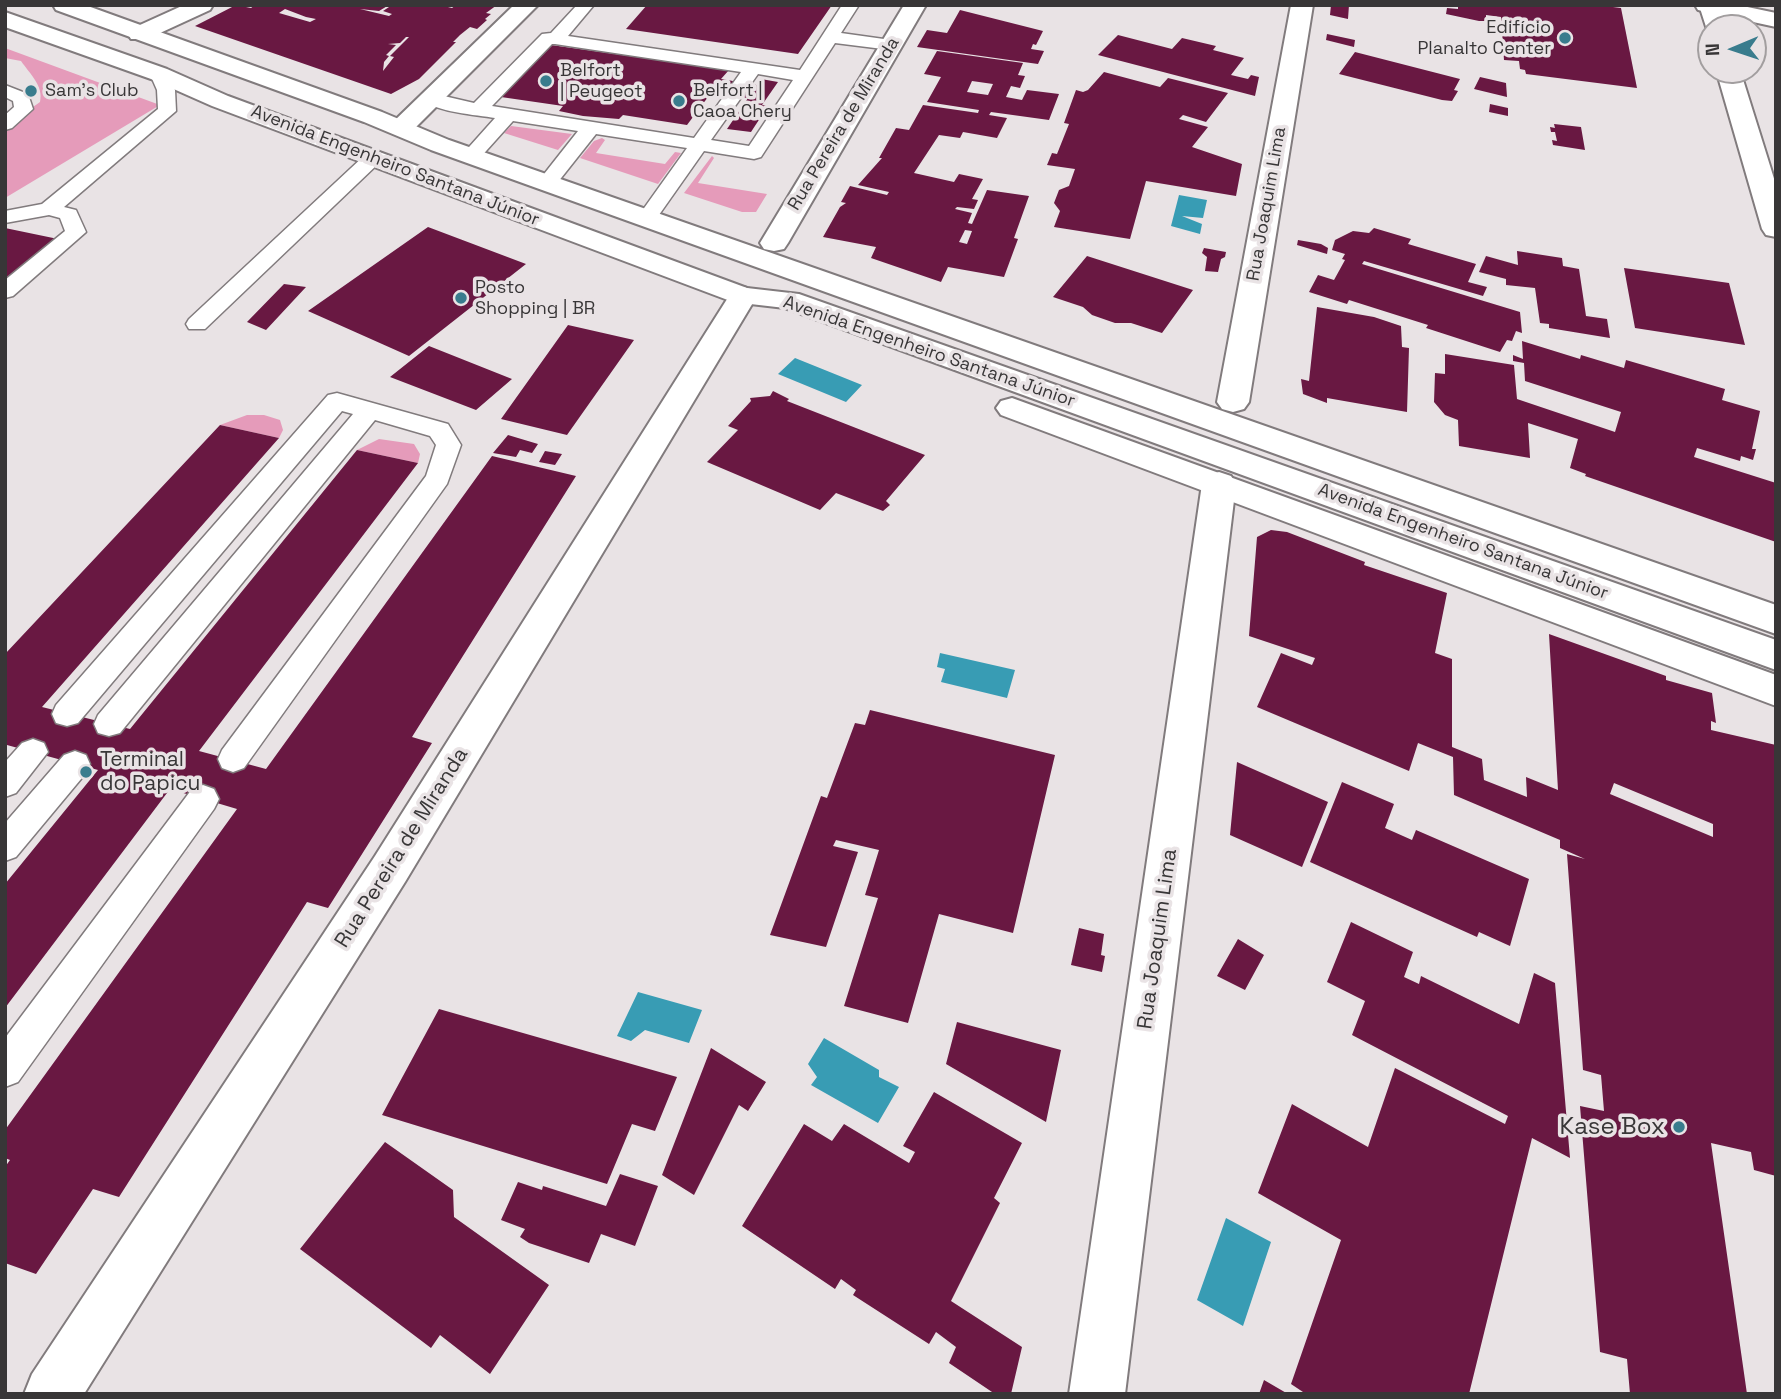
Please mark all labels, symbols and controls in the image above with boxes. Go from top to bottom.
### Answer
north arrow [1697,14,1767,84]
place label: Edifício Planalto Center [1418,17,1551,60]
marker: Edifício Planalto Center [1557,30,1573,46]
street label: Rua Pereira de Miranda [784,34,904,214]
text: N [1700,43,1725,56]
place label: Belfort | Peugeot [560,60,642,102]
marker: Belfort | Peugeot [538,73,554,89]
place label: Sam's Club [45,80,138,102]
place label: Belfort | Caoa Chery [693,80,792,122]
marker: Sam's Club [23,83,39,99]
marker: Belfort | Caoa Chery [671,93,687,109]
street label: Avenida Engenheiro Santana Júnior [248,101,542,231]
street label: Rua Joaquim Lima [1243,125,1291,283]
place label: Posto Shopping | BR [475,277,595,320]
marker: Posto Shopping | BR [453,290,469,306]
street label: Avenida Engenheiro Santana Júnior [780,292,1078,412]
street label: Avenida Engenheiro Santana Júnior [1315,479,1611,605]
street label: Rua Pereira de Miranda [330,743,474,953]
place label: Terminal do Papicu [100,747,200,797]
marker: Terminal do Papicu [78,764,94,780]
street label: Rua Joaquim Lima [1133,847,1183,1031]
place label: Kase Box [1559,1113,1665,1141]
marker: Kase Box [1671,1119,1687,1135]

